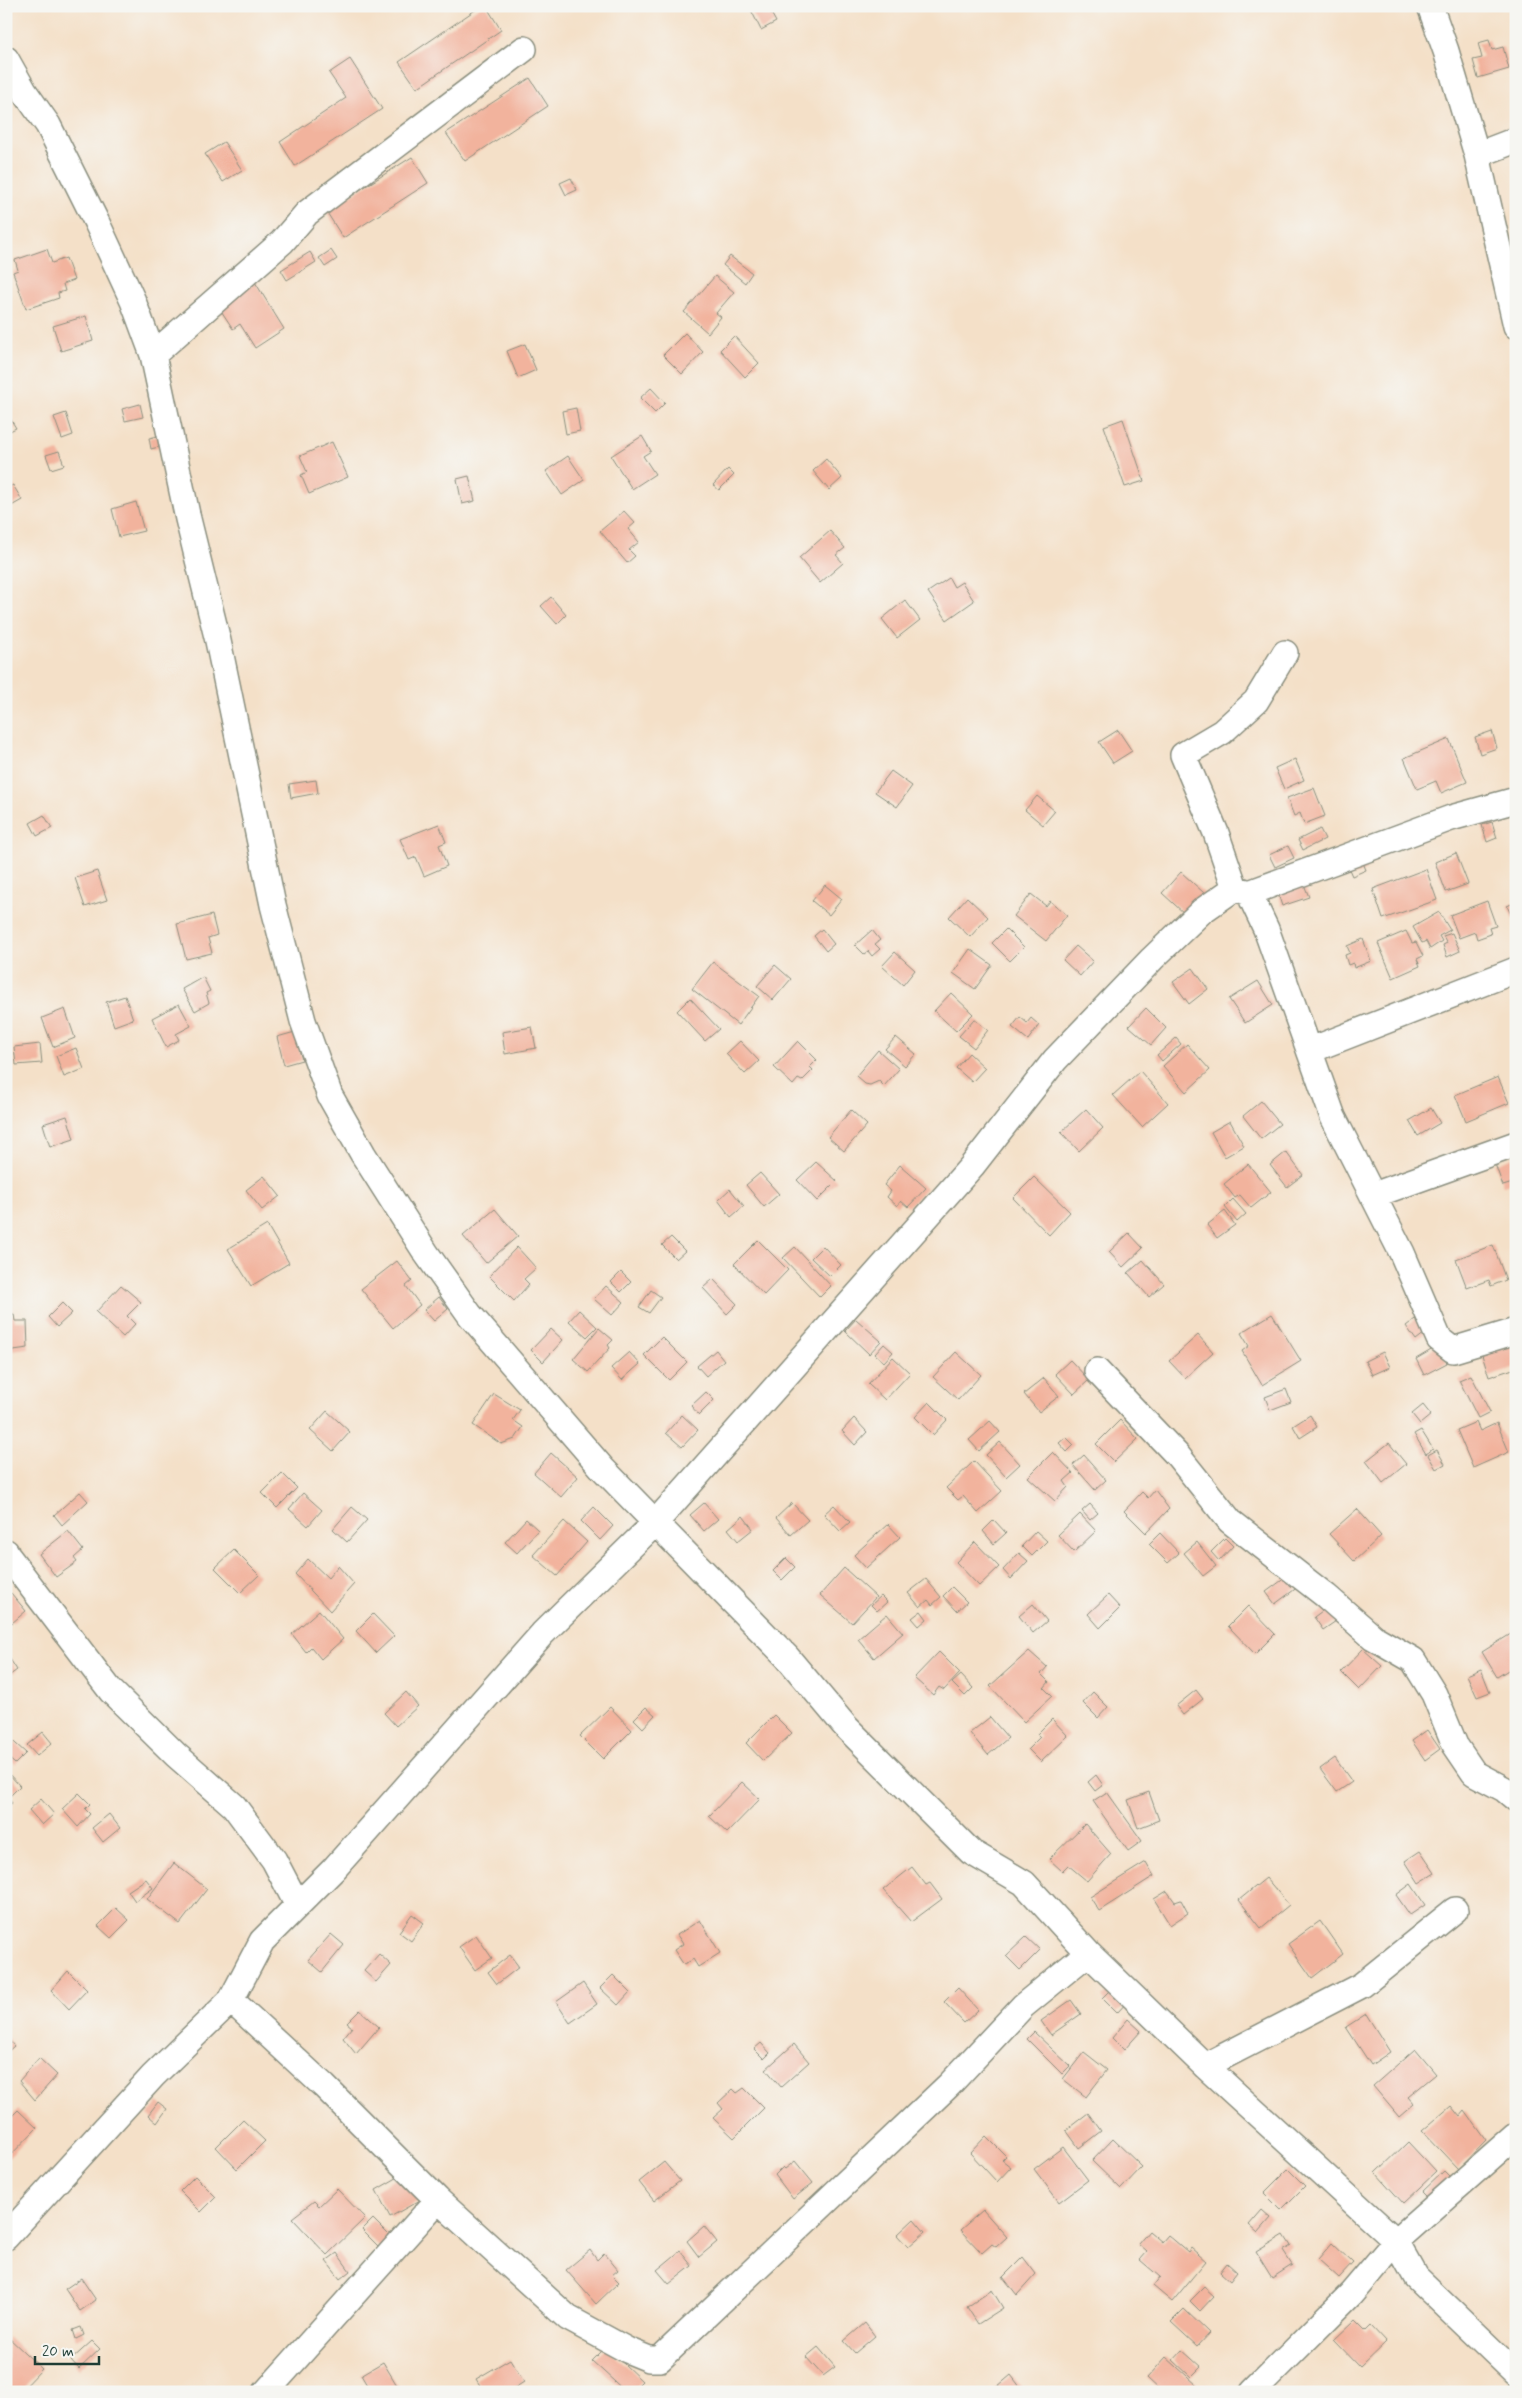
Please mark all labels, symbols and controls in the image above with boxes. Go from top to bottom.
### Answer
scale bar [35,2333,99,2365]
text: 20 m [42,2342,74,2362]

